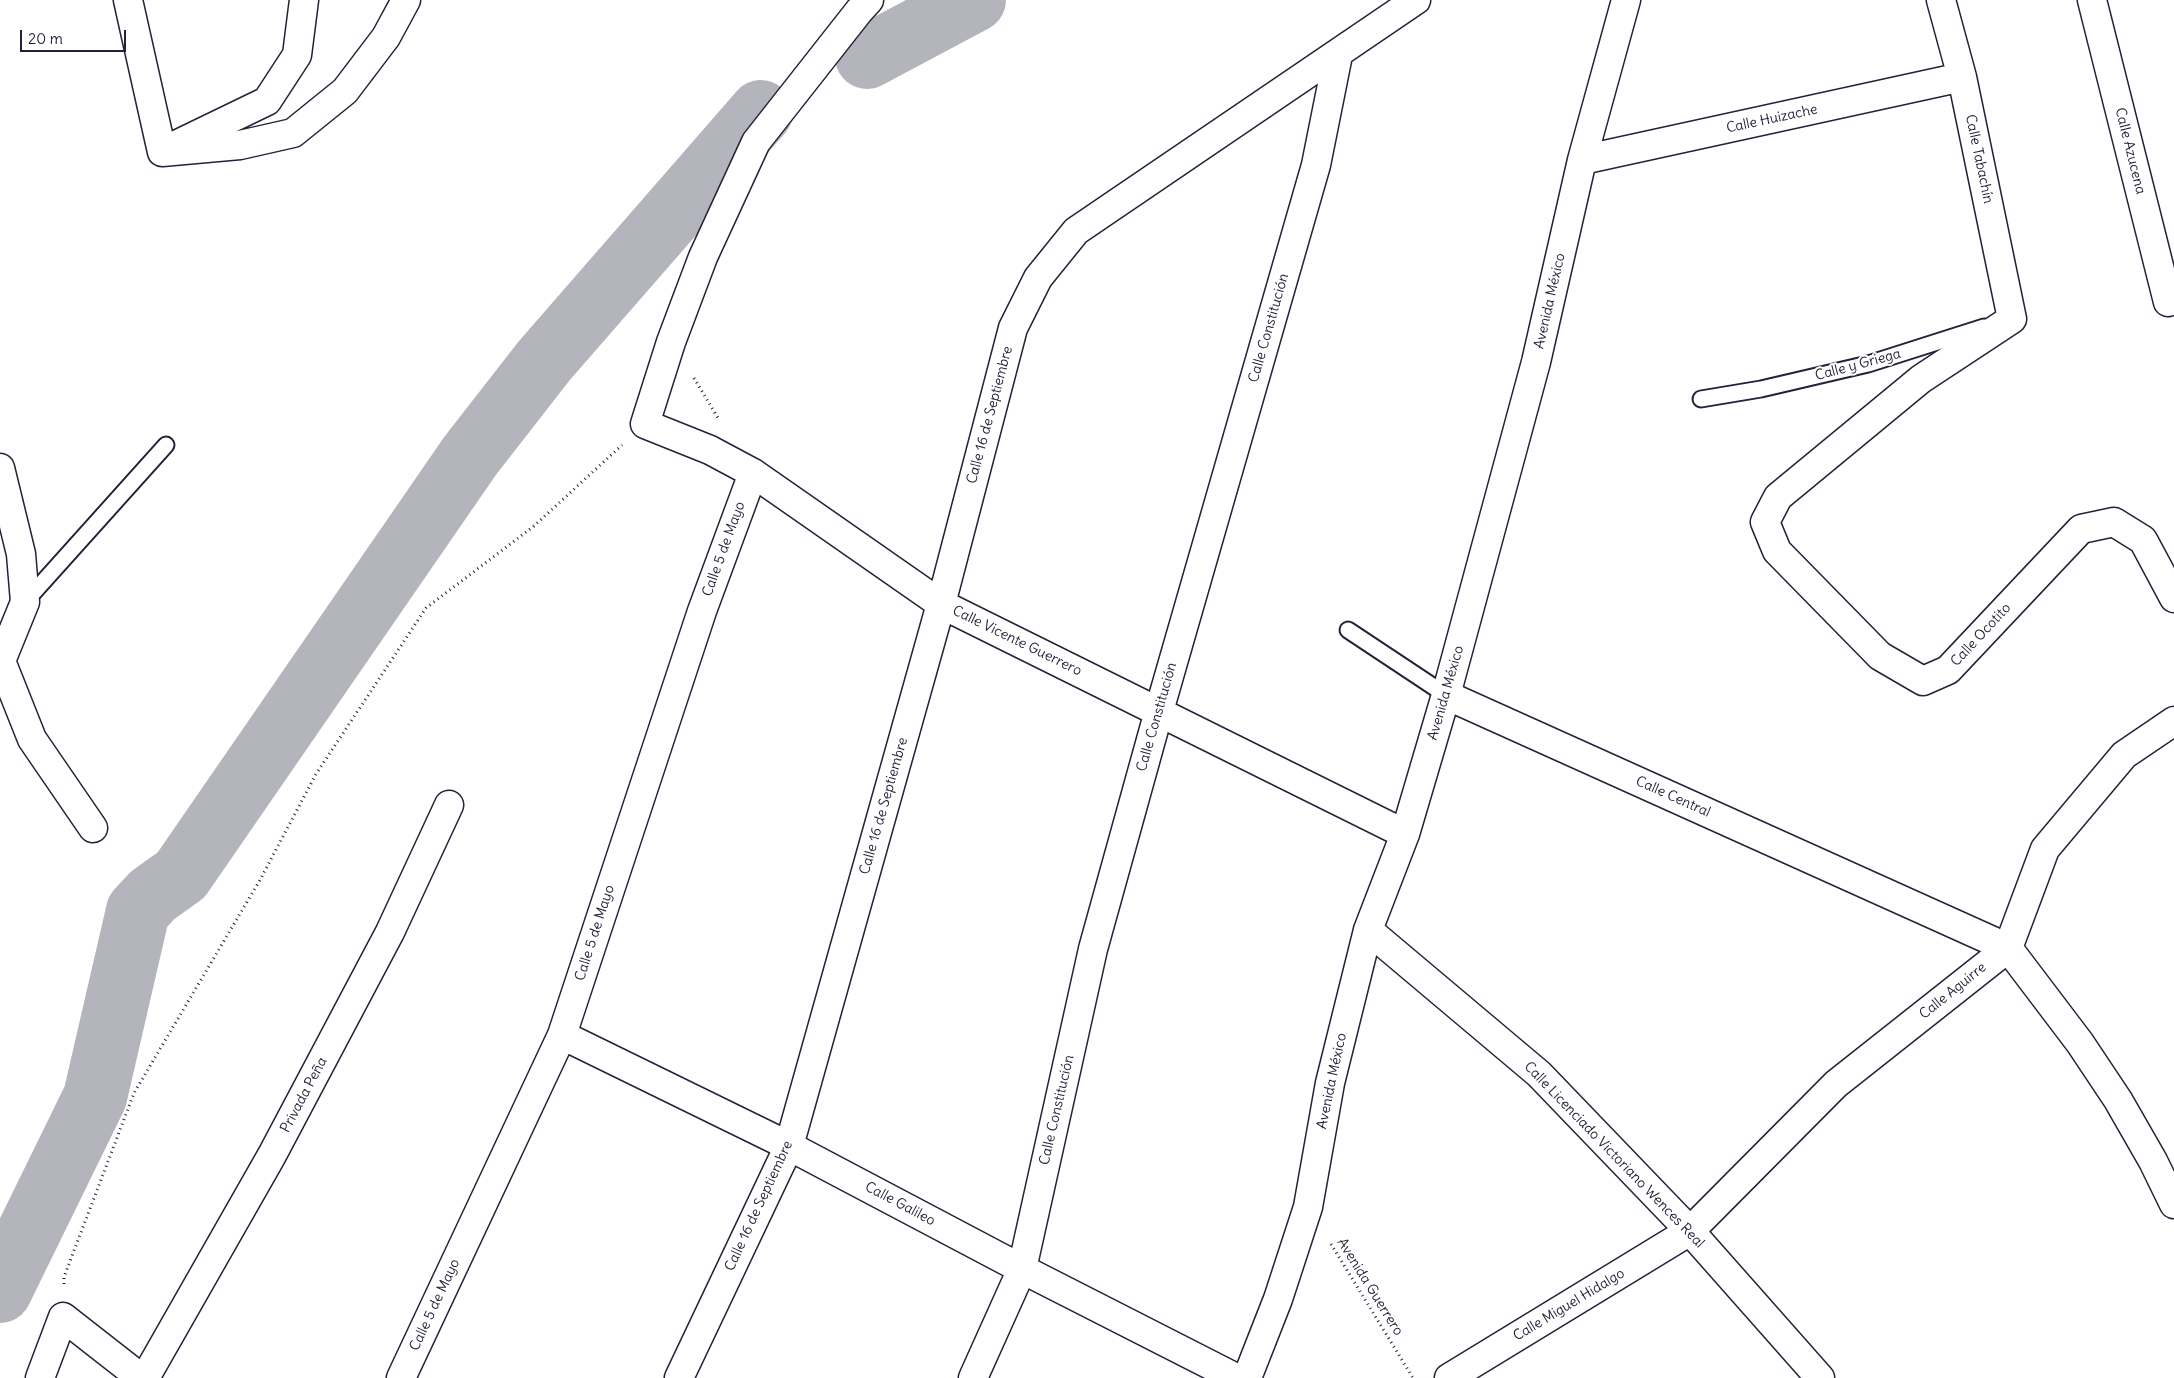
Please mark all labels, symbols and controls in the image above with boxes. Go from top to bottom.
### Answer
scale bar [22,20,129,52]
text: 20 m [28,29,63,48]
street label: Calle Huizache [1725,101,1819,137]
street label: Calle Azucena [2111,106,2149,196]
street label: Calle Tabachín [1961,113,1997,205]
street label: Avenida México [1531,251,1569,351]
street label: Calle Constitución [1245,272,1293,384]
street label: Calle 16 de Septiembre [964,344,1016,486]
street label: Calle y Griega [1813,346,1903,384]
street label: Calle 5 de Mayo [699,499,749,599]
street label: Calle Ocotito [1947,600,2015,670]
street label: Calle Vicente Guerrero [950,602,1084,680]
street label: Avenida México [1424,644,1468,742]
street label: Calle Constitución [1133,661,1181,773]
street label: Calle 16 de Septiembre [856,736,912,876]
street label: Calle Central [1633,773,1713,821]
street label: Calle 5 de Mayo [572,883,618,983]
street label: Calle Aguirre [1916,959,1990,1023]
street label: Avenida México [1314,1031,1350,1131]
street label: Calle Constitución [1036,1053,1078,1167]
street label: Privada Peña [277,1054,331,1136]
street label: Calle Licenciado Victoriano Wences Real [1520,1058,1708,1252]
street label: Calle 16 de Septiembre [721,1138,797,1274]
street label: Calle Galileo [862,1178,938,1230]
street label: Avenida Guerrero [1333,1235,1407,1339]
street label: Calle 5 de Mayo [406,1256,464,1354]
street label: Calle Miguel Hidalgo [1510,1265,1628,1345]

